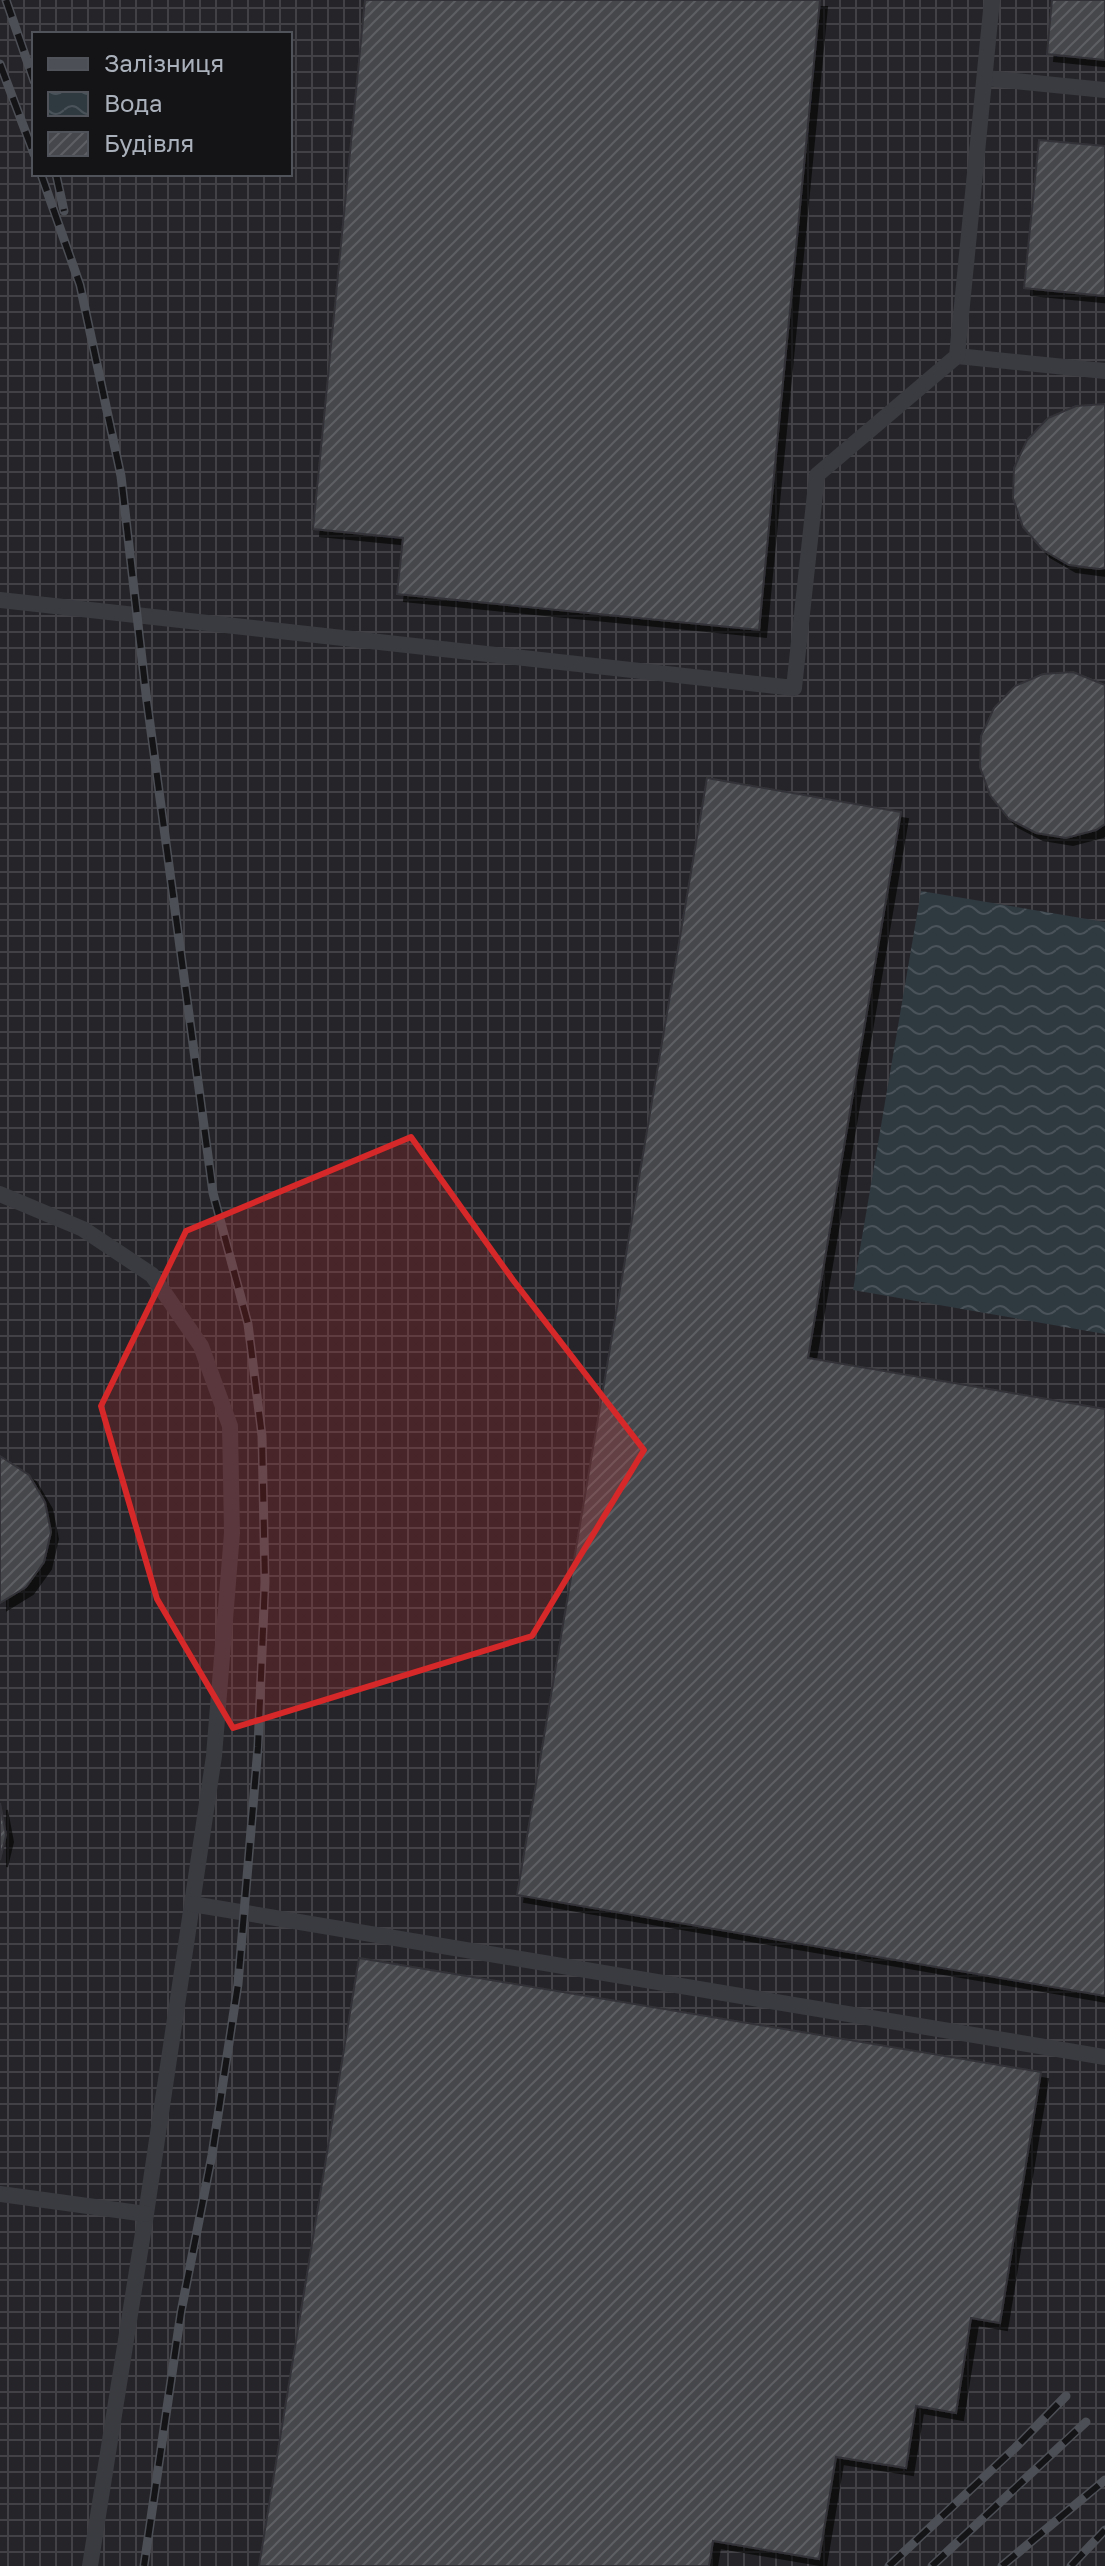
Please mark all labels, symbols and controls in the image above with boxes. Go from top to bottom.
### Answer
legend [32,32,292,176]
text: Залізниця [104,48,224,77]
text: Вода [104,88,163,117]
text: Будівля [104,128,194,157]

